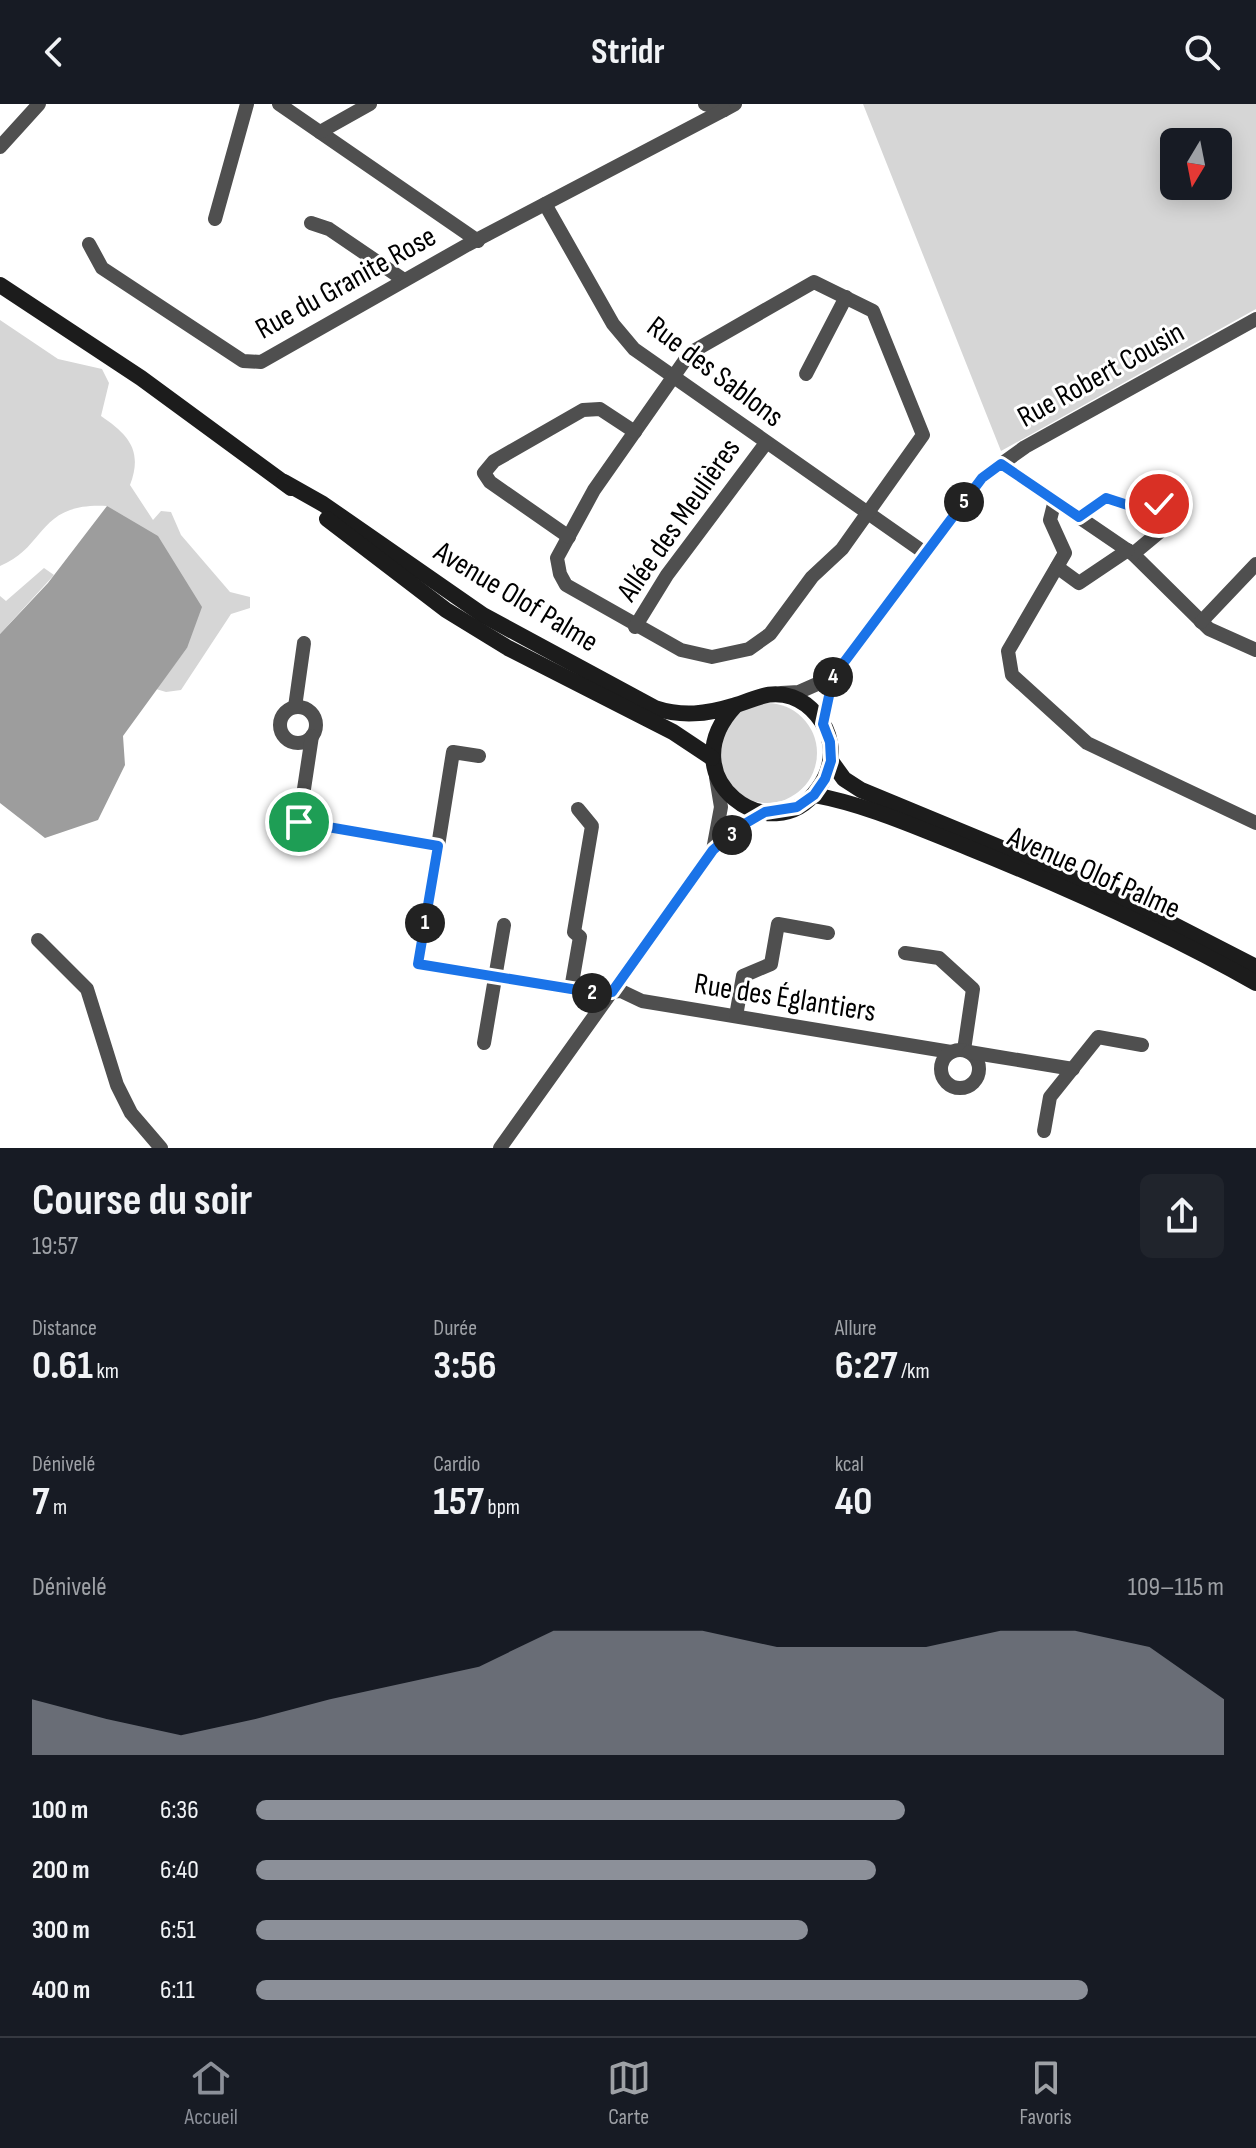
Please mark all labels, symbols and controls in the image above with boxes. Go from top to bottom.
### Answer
icon: back [32,30,76,74]
icon: search [1180,30,1224,74]
text: Stridr [591,31,665,74]
north arrow [1160,128,1232,200]
map controls [1160,128,1232,200]
street label: Rue du Granite Rose [250,219,442,347]
street label: Rue des Sablons [640,309,790,435]
street label: Rue Robert Cousin [1011,314,1191,436]
street label: Allée des Meulières [609,432,748,609]
pin [1125,470,1193,538]
pin: 5 [944,482,984,522]
icon: check [1137,482,1181,526]
text: 5 [959,488,969,515]
street label: Avenue Olof Palme [427,533,605,660]
pin: 4 [813,657,853,697]
text: 4 [828,663,838,690]
pin [265,788,333,856]
icon: arrive [277,800,321,844]
pin: 3 [712,815,752,855]
street label: Avenue Olof Palme [1001,819,1186,927]
text: 3 [727,821,737,848]
pin: 1 [405,903,445,943]
text: 1 [421,909,429,936]
street label: Rue des Églantiers [692,966,878,1030]
pin: 2 [572,973,612,1013]
text: 2 [587,979,597,1006]
text: Course du soir [32,1174,252,1227]
button: share [1140,1174,1224,1258]
text: 19:57 [32,1231,78,1262]
text: Distance [32,1315,97,1342]
text: Durée [433,1315,477,1342]
text: Allure [835,1315,877,1342]
text: 0.61 [32,1342,93,1390]
text: 3:56 [433,1342,497,1390]
text: 6:27 [835,1342,897,1390]
text: km [93,1358,119,1385]
text: /km [897,1358,930,1385]
text: Dénivelé [32,1451,95,1478]
text: Cardio [433,1451,480,1478]
text: kcal [835,1451,864,1478]
text: 7 [32,1478,49,1526]
text: 157 [433,1478,484,1526]
text: 40 [835,1478,872,1526]
text: m [49,1494,67,1521]
text: bpm [484,1494,520,1521]
text: Dénivelé [32,1572,107,1603]
text: 109–115 m [1128,1572,1224,1603]
text: 100 m [32,1795,88,1826]
text: 6:36 [160,1795,199,1826]
text: 200 m [32,1855,89,1886]
text: 6:40 [160,1855,199,1886]
text: 300 m [32,1915,90,1946]
text: 6:51 [160,1915,196,1946]
text: 400 m [32,1975,90,2006]
text: 6:11 [160,1975,195,2006]
tab: Accueil [184,2056,238,2131]
tab: Carte [607,2056,651,2131]
tab: Favoris [1020,2056,1072,2131]

